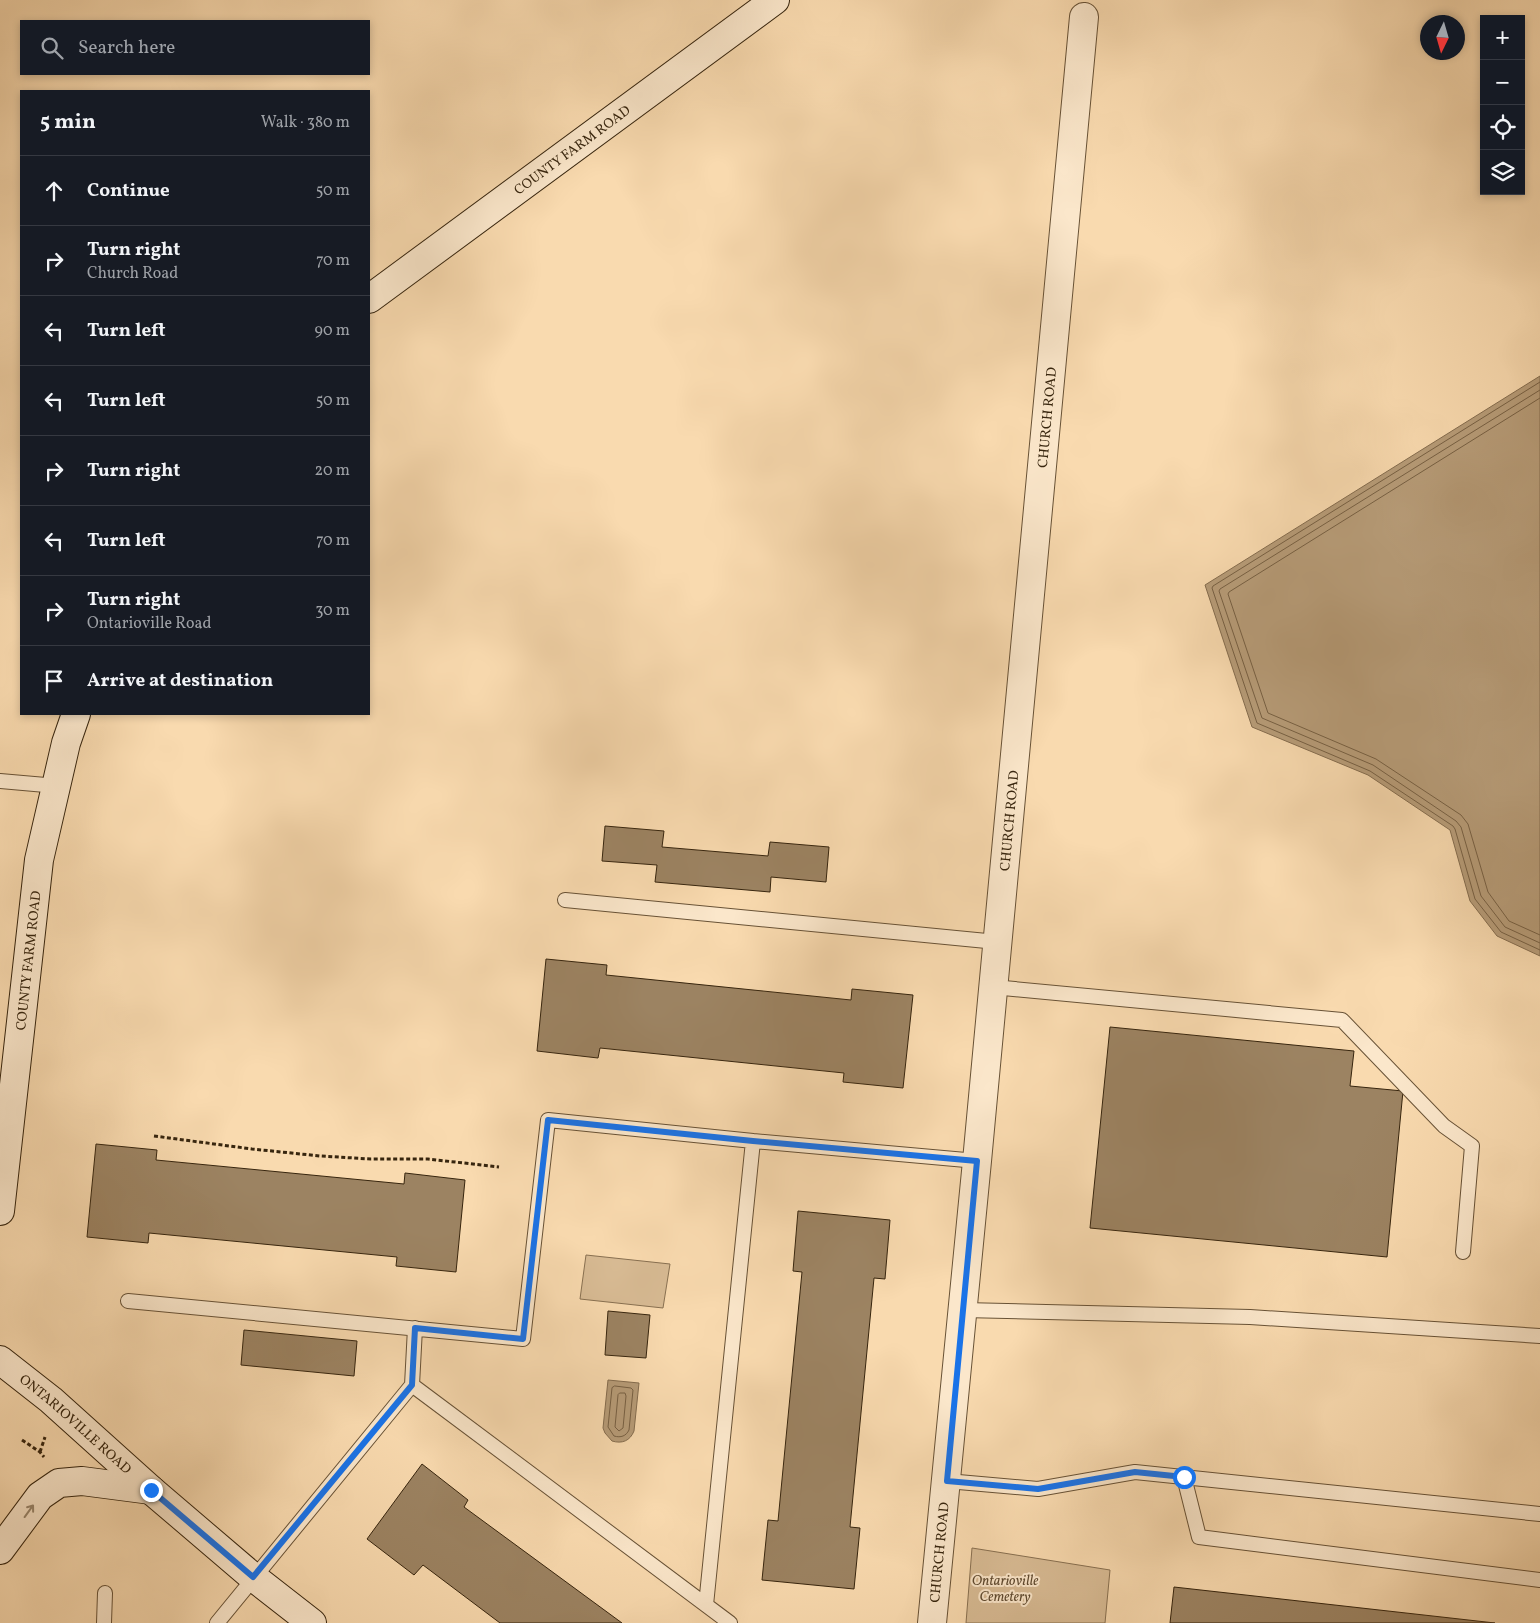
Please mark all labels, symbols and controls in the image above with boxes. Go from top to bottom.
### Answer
north arrow [1420,15,1465,60]
map controls [1480,15,1525,195]
button: + [1480,15,1525,60]
search box [20,20,370,75]
icon: search [38,34,66,62]
text: Search here [78,35,175,61]
button: − [1480,60,1525,105]
street label: COUNTY FARM ROAD [511,102,635,200]
button: locate [1480,105,1525,150]
text: 5 min [40,108,96,137]
text: Walk · 380 m [261,112,350,134]
button: layers [1480,150,1525,195]
icon: ahead [40,177,68,205]
text: Continue [87,178,170,204]
text: 50 m [316,180,350,202]
text: Turn right [87,237,180,263]
icon: right [40,247,68,275]
text: 70 m [316,250,350,272]
text: Church Road [87,263,178,285]
icon: left [40,317,68,345]
text: Turn left [87,318,166,344]
text: 90 m [314,320,350,342]
street label: CHURCH ROAD [1034,366,1062,469]
icon: left [40,387,68,415]
text: Turn left [87,388,166,414]
text: 50 m [316,390,350,412]
icon: right [40,457,68,485]
text: Turn right [87,458,180,484]
text: 20 m [315,460,350,482]
icon: left [40,527,68,555]
text: Turn left [87,528,166,554]
text: 70 m [316,530,350,552]
text: Turn right [87,587,180,613]
icon: right [40,597,68,625]
text: 30 m [315,600,350,622]
text: Ontarioville Road [87,613,211,635]
icon: arrive [40,667,68,695]
text: Arrive at destination [87,668,273,694]
street label: CHURCH ROAD [996,770,1024,872]
street label: COUNTY FARM ROAD [12,890,47,1031]
street label: ONTARIOVILLE ROAD [15,1371,135,1479]
route start [1173,1466,1196,1489]
route end [140,1479,163,1502]
street label: CHURCH ROAD [926,1501,955,1604]
one-way arrow [24,1504,34,1518]
park label: Ontarioville Cemetery [972,1572,1038,1607]

